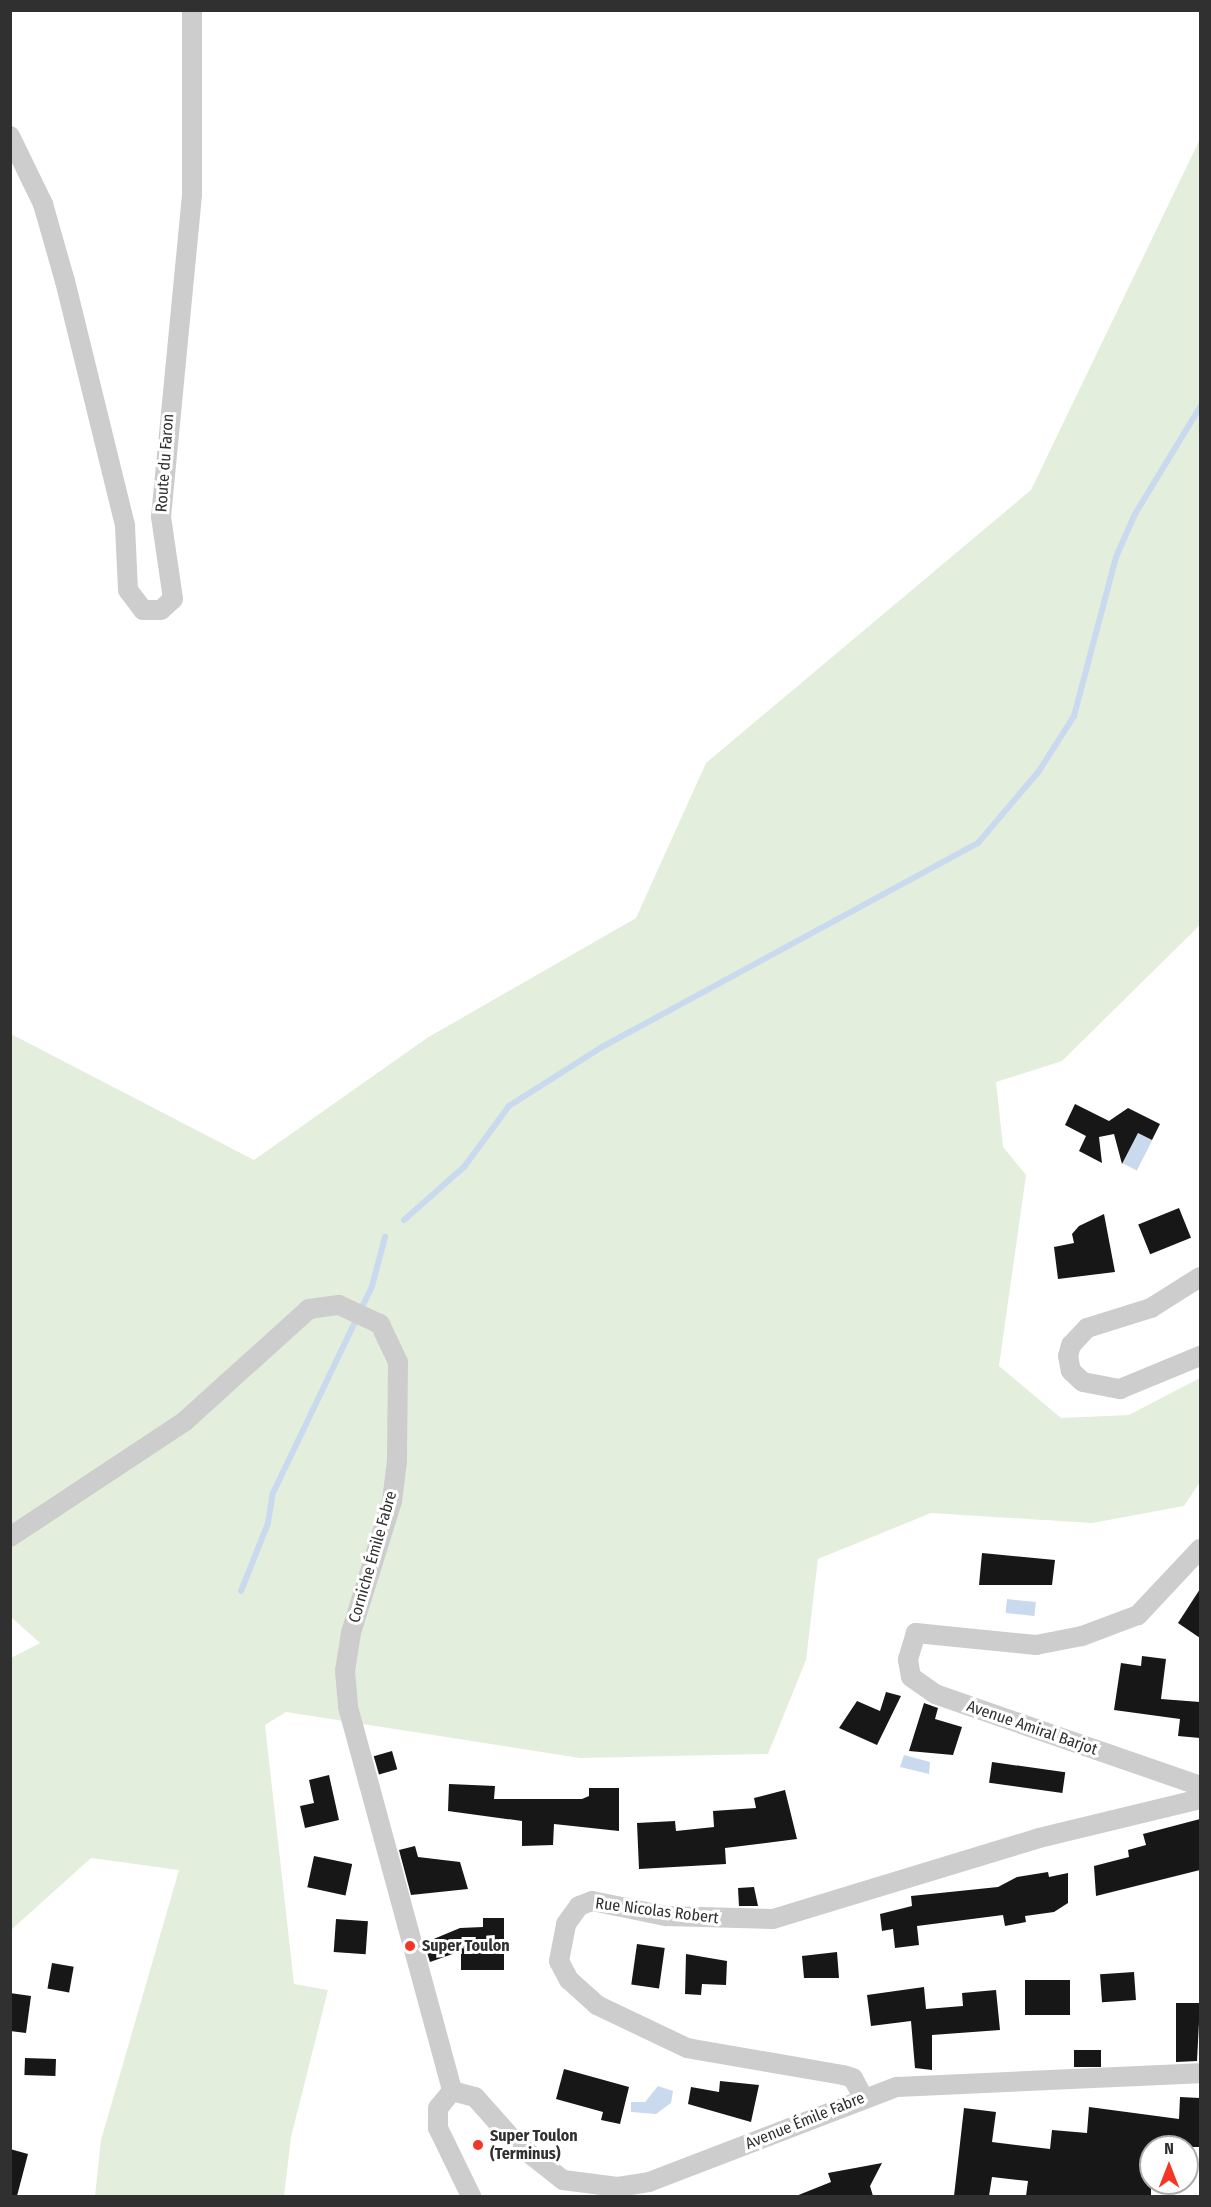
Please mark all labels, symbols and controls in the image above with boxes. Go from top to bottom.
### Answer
street label: Route du Faron [152,413,178,513]
street label: Corniche Émile Fabre [345,1489,401,1625]
street label: Avenue Amiral Barjot [964,1697,1100,1759]
street label: Rue Nicolas Robert [594,1894,720,1928]
place label: Super Toulon [422,1936,510,1956]
marker: Super Toulon [403,1939,417,1953]
street label: Avenue Émile Fabre [743,2088,867,2154]
place label: Super Toulon (Terminus) [490,2126,578,2164]
north arrow [1139,2135,1199,2195]
marker: Super Toulon (Terminus) [471,2138,485,2152]
text: N [1164,2139,1174,2158]

